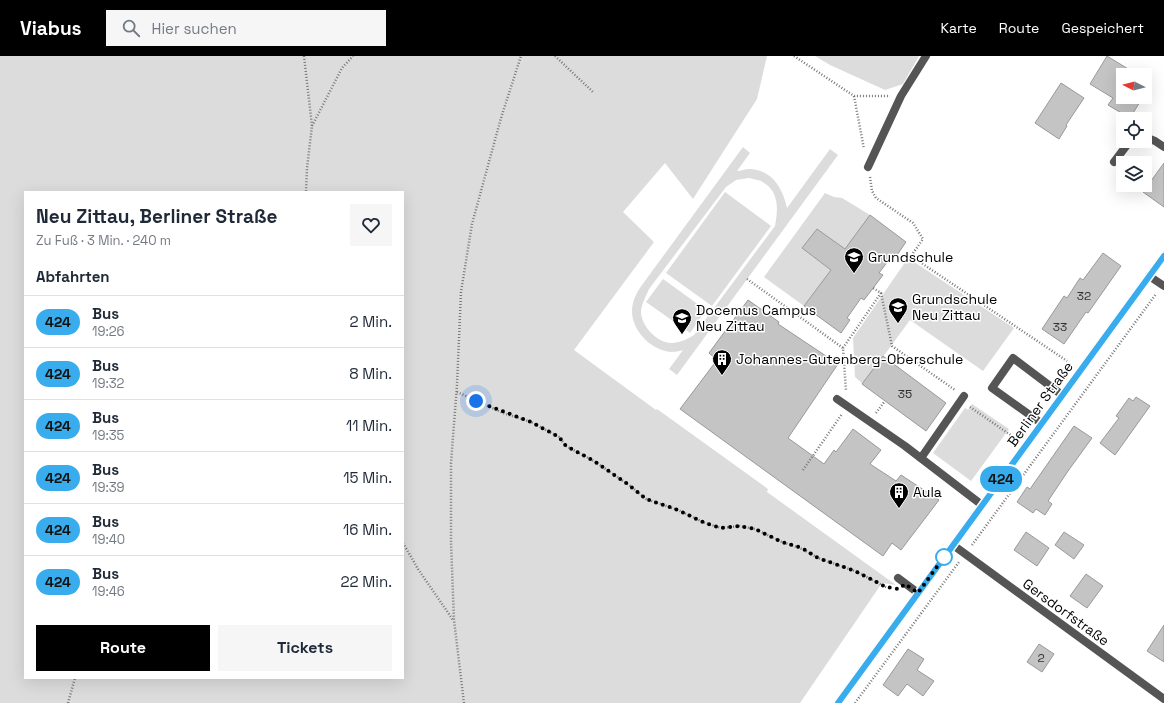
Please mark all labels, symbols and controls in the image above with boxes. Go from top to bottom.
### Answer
search box [106,10,386,46]
text: Viabus [20,16,82,41]
icon: search [120,17,142,39]
text: Hier suchen [152,19,237,38]
text: Karte [941,19,977,37]
text: Route [999,19,1039,37]
text: Gespeichert [1061,19,1144,37]
north arrow [1116,68,1152,104]
map controls [1116,68,1152,192]
button: locate [1116,112,1152,148]
button: layers [1116,156,1152,192]
text: Neu Zittau, Berliner Straße [36,204,277,229]
button: heart [350,204,392,246]
text: Zu Fuß · 3 Min. · 240 m [36,232,171,249]
school or university icon: Grundschule [843,246,865,274]
place label: Grundschule [868,248,953,266]
text: Abfahrten [36,267,110,286]
house number: 32 [1077,288,1091,304]
place label: Grundschule Neu Zittau [912,290,997,324]
school or university icon: Grundschule Neu Zittau [887,296,909,324]
place label: Docemus Campus Neu Zittau [696,301,816,335]
text: Bus [92,304,119,323]
school or university icon: Docemus Campus Neu Zittau [671,307,693,335]
text: 2 Min. [349,312,392,331]
text: 424 [45,313,71,331]
house number: 33 [1053,319,1067,335]
text: 19:26 [92,323,124,340]
building icon: Johannes-Gutenberg-Oberschule [711,348,733,376]
place label: Johannes-Gutenberg-Oberschule [736,350,963,368]
text: Bus [92,356,119,375]
street label: Berliner Straße [1003,358,1077,450]
text: 8 Min. [349,364,392,383]
text: 424 [45,365,71,383]
text: 19:32 [92,375,124,392]
house number: 35 [898,386,912,402]
your location [466,391,486,411]
text: Bus [92,408,119,427]
text: 11 Min. [346,416,392,435]
text: 424 [45,417,71,435]
text: 19:35 [92,427,124,444]
text: Bus [92,460,119,479]
line badge: 424 [978,466,1024,492]
text: 15 Min. [343,468,392,487]
text: 424 [45,469,71,487]
text: 424 [988,470,1014,488]
text: 19:39 [92,479,125,496]
building icon: Aula [888,481,910,509]
place label: Aula [913,483,942,501]
text: Bus [92,512,119,531]
text: 16 Min. [343,520,392,539]
text: 424 [45,521,71,539]
text: 19:40 [92,531,125,548]
unlabelled marker [935,548,953,566]
text: Bus [92,564,119,583]
text: 22 Min. [340,572,392,591]
text: 424 [45,573,71,591]
street label: Gersdorfstraße [1019,574,1113,650]
text: 19:46 [92,583,125,600]
button: Route [36,625,210,671]
button: Tickets [218,625,392,671]
house number: 2 [1037,650,1045,666]

